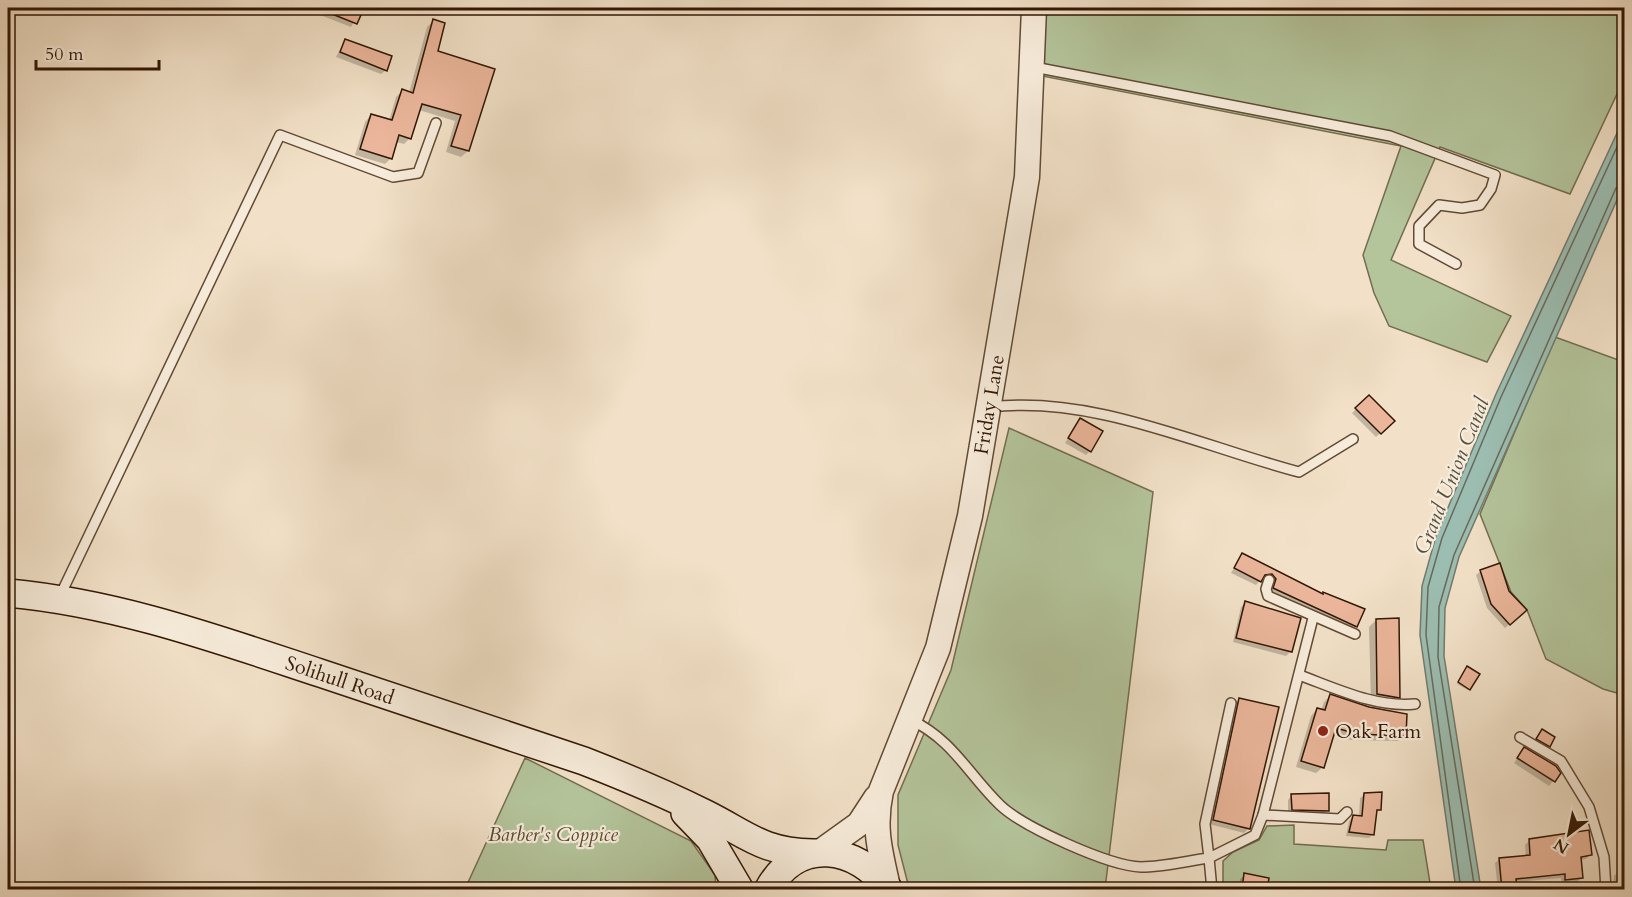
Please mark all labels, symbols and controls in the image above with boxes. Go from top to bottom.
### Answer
scale bar [36,33,159,71]
text: 50 m [45,42,84,67]
street label: Friday Lane [967,353,1010,457]
water label: Grand Union Canal [1407,392,1497,559]
street label: Solihull Road [282,649,398,711]
place label: Oak Farm [1335,718,1421,745]
marker: Oak Farm [1316,724,1330,738]
north arrow [1539,804,1599,864]
park label: Barber's Coppice [488,821,618,848]
text: N [1550,833,1573,859]

